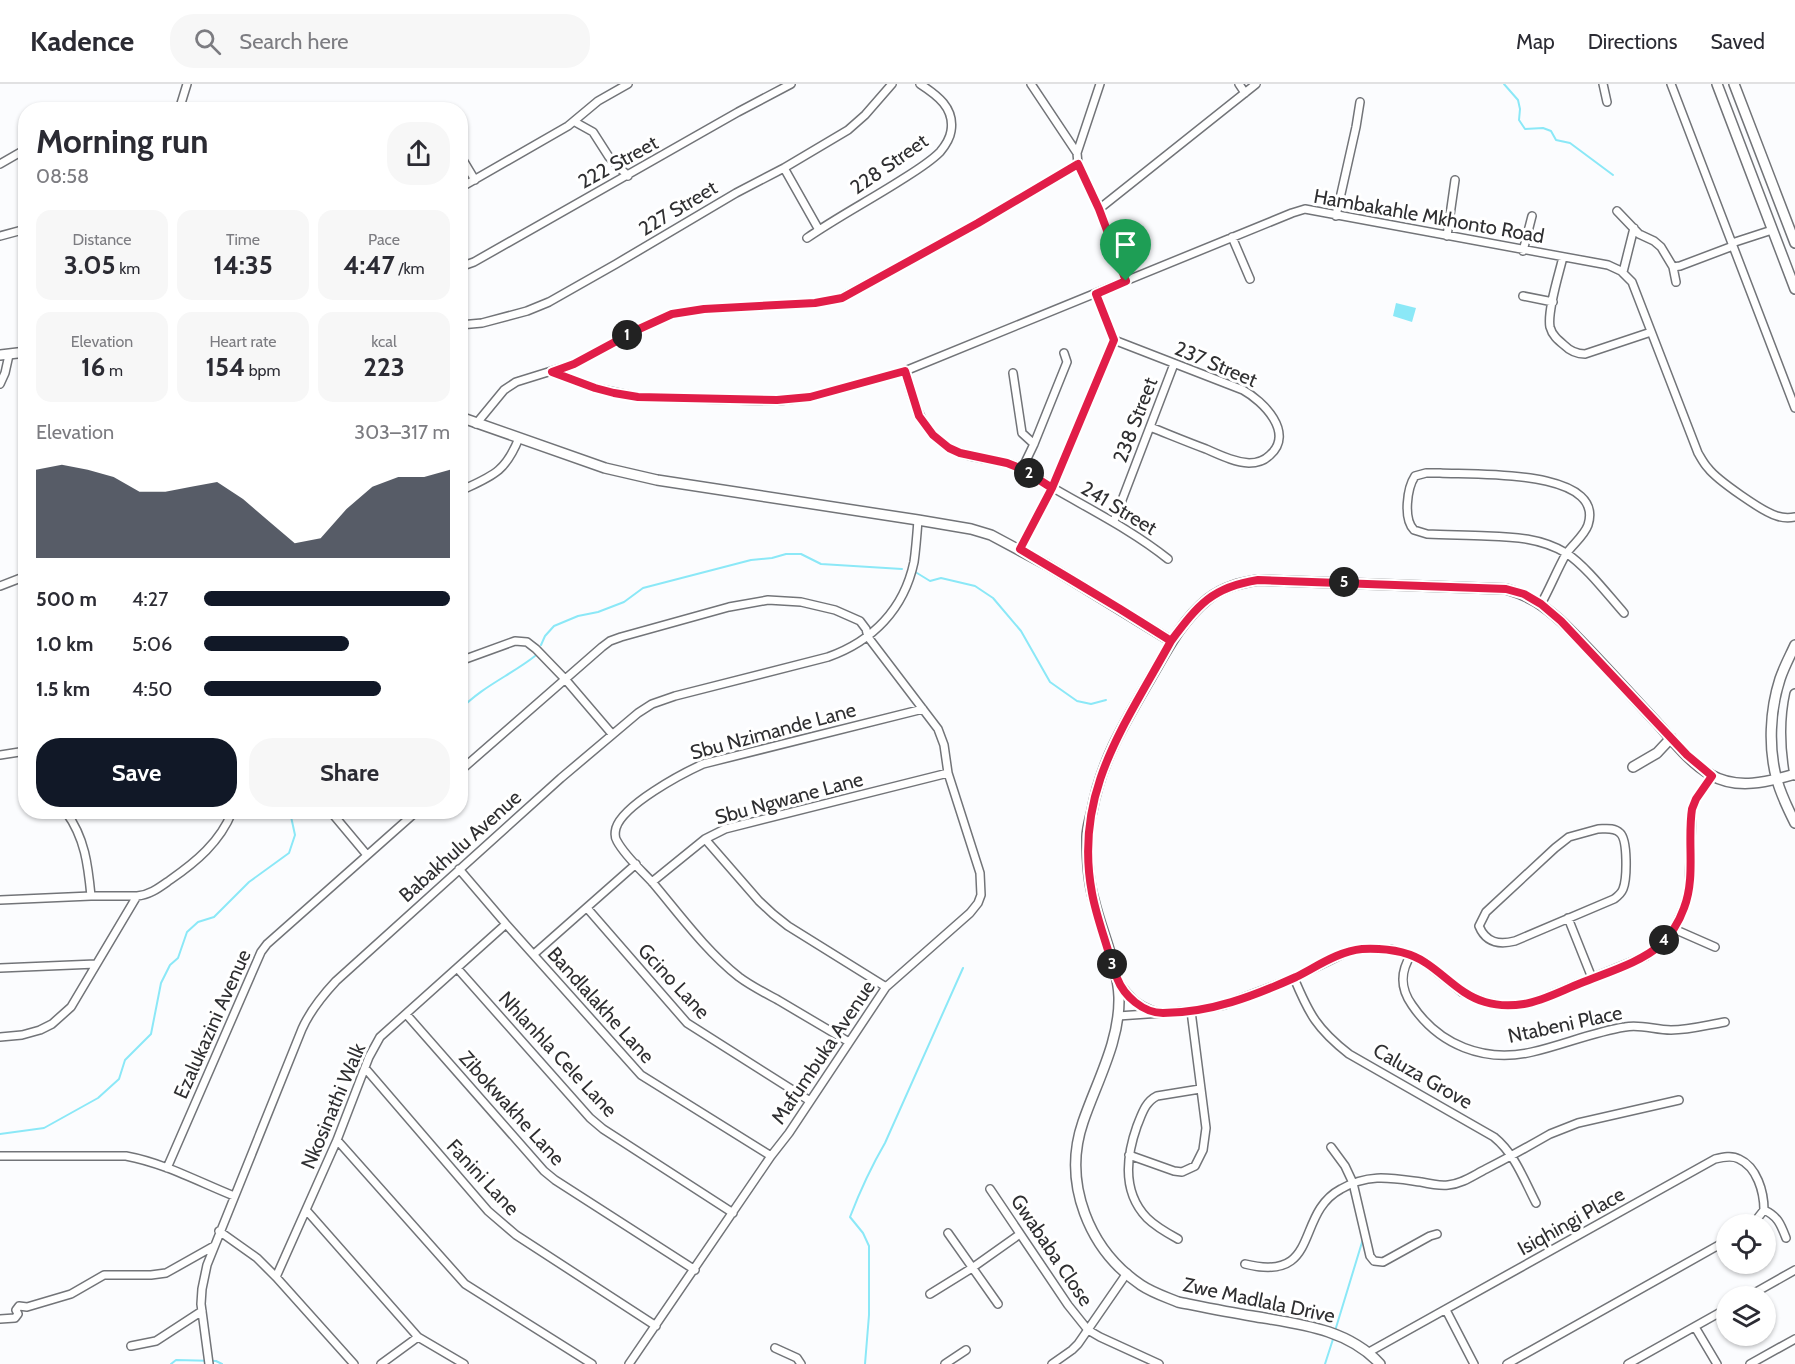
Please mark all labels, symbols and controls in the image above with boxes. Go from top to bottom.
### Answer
search box [170,14,590,68]
text: Kadence [30,24,134,58]
icon: search [191,25,224,58]
text: Search here [239,28,349,55]
text: Map [1516,29,1555,54]
text: Directions [1588,29,1677,54]
text: Saved [1710,29,1765,54]
text: Morning run [36,121,208,161]
button: share [387,122,450,185]
street label: 228 Street [846,129,933,199]
street label: 222 Street [574,130,662,194]
text: 08:58 [36,164,89,188]
street label: 227 Street [635,175,722,241]
street label: Hambakahle Mkhonto Road [1312,184,1546,248]
pin [1100,219,1151,281]
icon: arrive [1109,228,1142,261]
text: Distance [73,230,131,249]
text: Time [226,230,260,249]
text: Pace [368,230,400,249]
text: 3.05 [64,249,116,281]
text: 14:35 [213,249,273,281]
text: 4:47 [343,249,395,281]
text: km [116,259,140,278]
text: /km [395,259,425,278]
pin: 1 [612,320,642,350]
text: 1 [624,325,630,344]
text: Elevation [71,332,133,351]
text: Heart rate [210,332,276,351]
text: kcal [371,332,397,351]
street label: 237 Street [1171,336,1261,392]
text: 16 [81,351,105,383]
text: 154 [205,351,245,383]
text: 223 [363,351,405,383]
text: m [105,361,123,380]
text: bpm [245,361,281,380]
street label: 238 Street [1108,374,1162,466]
text: Elevation [36,420,114,444]
text: 303–317 m [354,420,450,444]
pin: 2 [1014,458,1044,488]
text: 2 [1025,463,1033,482]
street label: 241 Street [1077,476,1162,540]
pin: 5 [1329,567,1359,597]
text: 5 [1340,572,1348,591]
text: 500 m [36,587,97,611]
text: 4:27 [132,587,168,611]
text: 1.0 km [36,632,93,656]
text: 5:06 [132,632,172,656]
text: 1.5 km [36,677,90,701]
text: 4:50 [132,677,173,701]
street label: Sbu Nzimande Lane [688,697,858,765]
button: Save [36,738,237,807]
button: Share [249,738,450,807]
street label: Sbu Ngwane Lane [712,767,866,829]
street label: Babakhulu Avenue [394,785,526,907]
pin: 4 [1649,925,1679,955]
text: 4 [1659,930,1669,949]
street label: Gcino Lane [633,938,715,1024]
street label: Bandlalakhe Lane [543,942,659,1068]
street label: Ezalukazini Avenue [168,946,256,1102]
pin: 3 [1097,949,1127,979]
text: 3 [1108,954,1116,973]
street label: Mafumbuka Avenue [766,976,880,1128]
street label: Nhlanhla Cele Lane [494,986,622,1122]
street label: Ntabeni Place [1506,1000,1624,1048]
street label: Caluza Grove [1369,1038,1477,1114]
street label: Nkosinathi Walk [296,1039,370,1172]
street label: Zibokwakhe Lane [454,1046,570,1170]
street label: Fanini Lane [442,1134,524,1220]
street label: Isiqhingi Place [1513,1182,1629,1260]
street label: Gwababa Close [1006,1190,1098,1310]
map controls [1716,1214,1776,1346]
button: locate [1716,1214,1776,1274]
street label: Zwe Madlala Drive [1181,1272,1337,1328]
button: layers [1716,1286,1776,1346]

